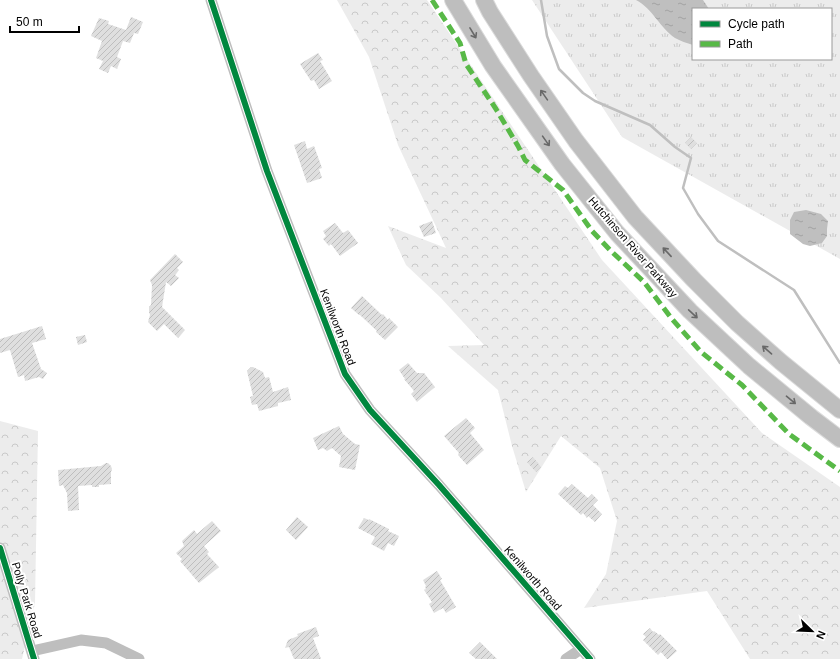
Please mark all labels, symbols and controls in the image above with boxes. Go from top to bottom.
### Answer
scale bar [10,8,79,34]
legend [692,8,832,60]
text: 50 m [16,15,43,29]
text: Cycle path [728,17,785,31]
one-way arrow [469,27,477,38]
text: Path [728,37,753,51]
one-way arrow [540,89,548,100]
one-way arrow [542,135,550,146]
street label: Hutchinson River Parkway [586,194,680,300]
one-way arrow [663,246,672,257]
street label: Kenilworth Road [318,287,358,367]
one-way arrow [688,310,698,319]
one-way arrow [762,345,772,354]
one-way arrow [785,396,796,405]
street label: Kenilworth Road [502,544,564,612]
street label: Polly Park Road [10,561,44,639]
north arrow [792,611,832,651]
text: N [814,629,828,641]

